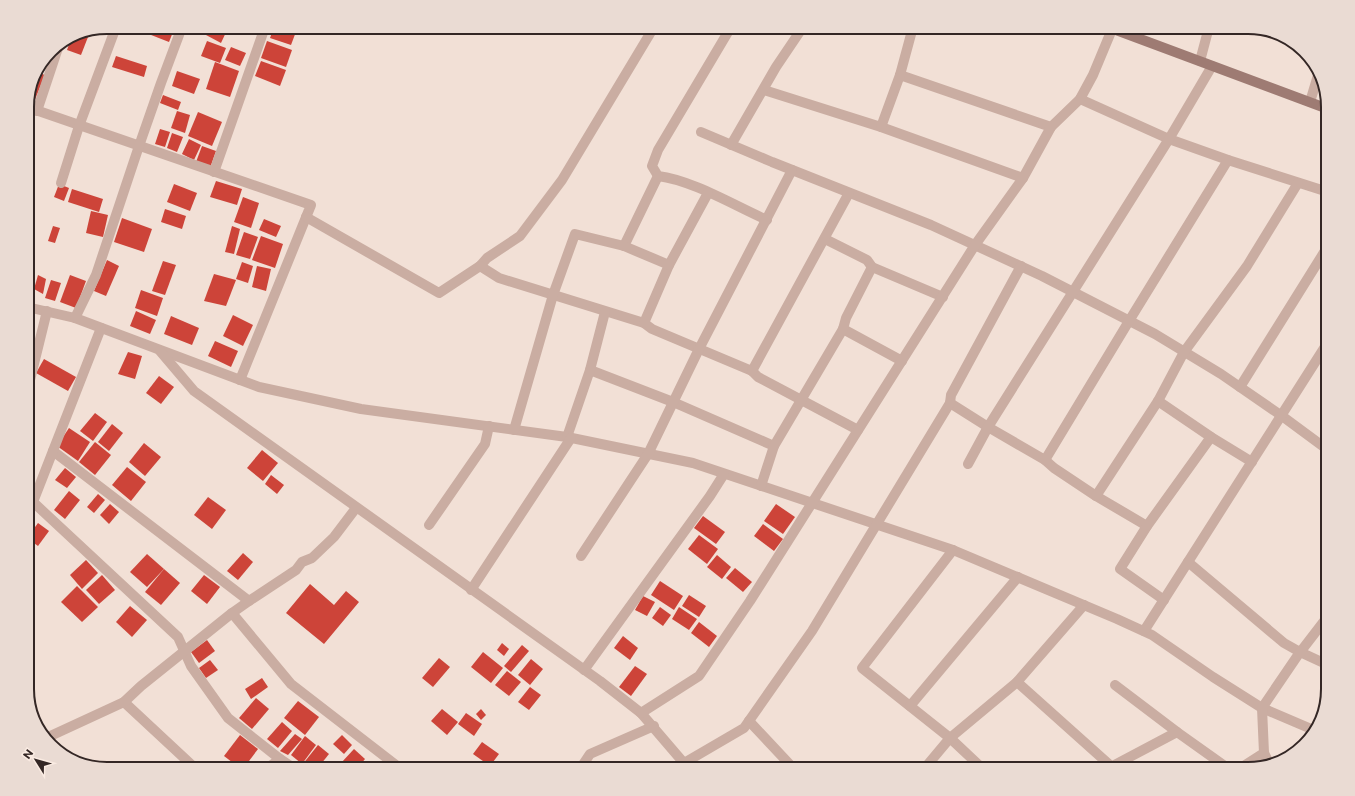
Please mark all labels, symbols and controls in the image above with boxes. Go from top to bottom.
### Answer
north arrow [16,740,56,780]
text: N [20,746,36,762]

